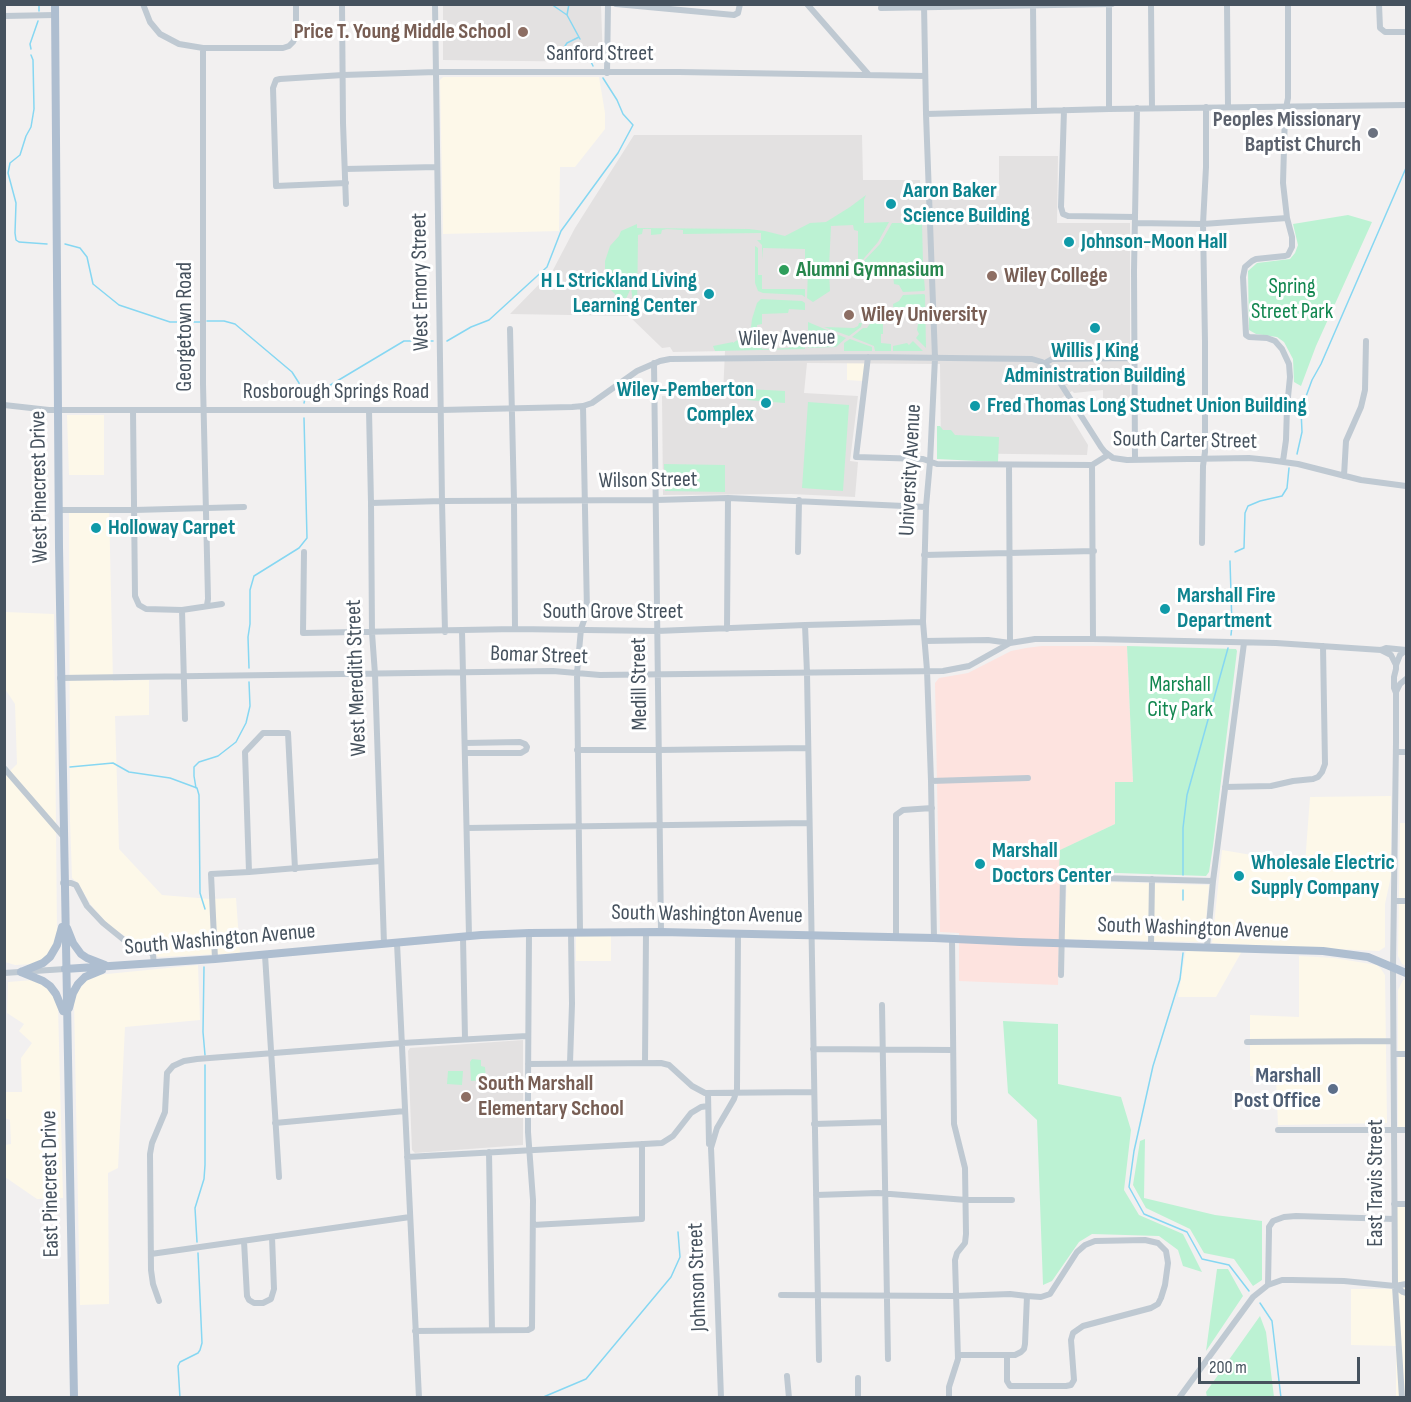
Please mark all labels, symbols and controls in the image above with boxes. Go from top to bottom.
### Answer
place label: Price T. Young Middle School [294,19,511,45]
marker: Price T. Young Middle School [516,25,530,39]
street label: Sanford Street [546,41,654,67]
place label: Peoples Missionary Baptist Church [1213,107,1361,158]
marker: Peoples Missionary Baptist Church [1366,126,1380,140]
place label: Aaron Baker Science Building [903,178,1030,230]
marker: Aaron Baker Science Building [884,197,898,211]
street label: West Emory Street [407,213,435,351]
place label: Johnson-Moon Hall [1081,229,1227,255]
marker: Johnson-Moon Hall [1062,235,1076,249]
place label: Alumni Gymnasium [796,257,944,283]
street label: Georgetown Road [172,262,198,392]
marker: Alumni Gymnasium [777,263,791,277]
place label: Wiley College [1004,263,1108,289]
place label: H L Strickland Living Learning Center [541,268,697,320]
marker: Wiley College [985,269,999,283]
park label: Spring Street Park [1251,274,1333,326]
marker: H L Strickland Living Learning Center [702,287,716,301]
place label: Wiley University [861,302,987,328]
marker: Wiley University [842,308,856,322]
marker: Willis J King Administration Building [1088,321,1102,335]
street label: Wiley Avenue [738,325,836,353]
place label: Willis J King Administration Building [1004,338,1186,390]
place label: Wiley-Pemberton Complex [617,377,754,428]
street label: Rosborough Springs Road [243,379,429,405]
place label: Fred Thomas Long Studnet Union Building [987,393,1307,419]
marker: Wiley-Pemberton Complex [759,396,773,410]
marker: Fred Thomas Long Studnet Union Building [968,399,982,413]
street label: University Avenue [894,403,928,537]
street label: West Pinecrest Drive [25,411,55,563]
street label: South Carter Street [1113,427,1257,455]
street label: Wilson Street [598,467,698,495]
place label: Holloway Carpet [108,515,235,541]
marker: Holloway Carpet [89,521,103,535]
place label: Marshall Fire Department [1177,583,1276,634]
street label: West Meredith Street [341,599,373,757]
street label: South Grove Street [543,599,683,625]
marker: Marshall Fire Department [1158,602,1172,616]
street label: Medill Street [626,637,654,731]
street label: Bomar Street [490,641,588,671]
park label: Marshall City Park [1147,672,1213,724]
place label: Marshall Doctors Center [992,838,1111,890]
place label: Wholesale Electric Supply Company [1251,850,1395,902]
marker: Marshall Doctors Center [973,857,987,871]
marker: Wholesale Electric Supply Company [1232,869,1246,883]
street label: South Washington Avenue [611,900,803,930]
street label: South Washington Avenue [1097,912,1289,946]
street label: South Washington Avenue [123,919,317,961]
place label: Marshall Post Office [1234,1063,1321,1114]
place label: South Marshall Elementary School [478,1071,624,1122]
marker: Marshall Post Office [1326,1082,1340,1096]
marker: South Marshall Elementary School [459,1090,473,1104]
street label: East Pinecrest Drive [37,1110,65,1258]
street label: East Travis Street [1363,1119,1389,1247]
street label: Johnson Street [683,1222,713,1332]
scale bar [1201,1345,1363,1383]
text: 200 m [1209,1357,1247,1378]

